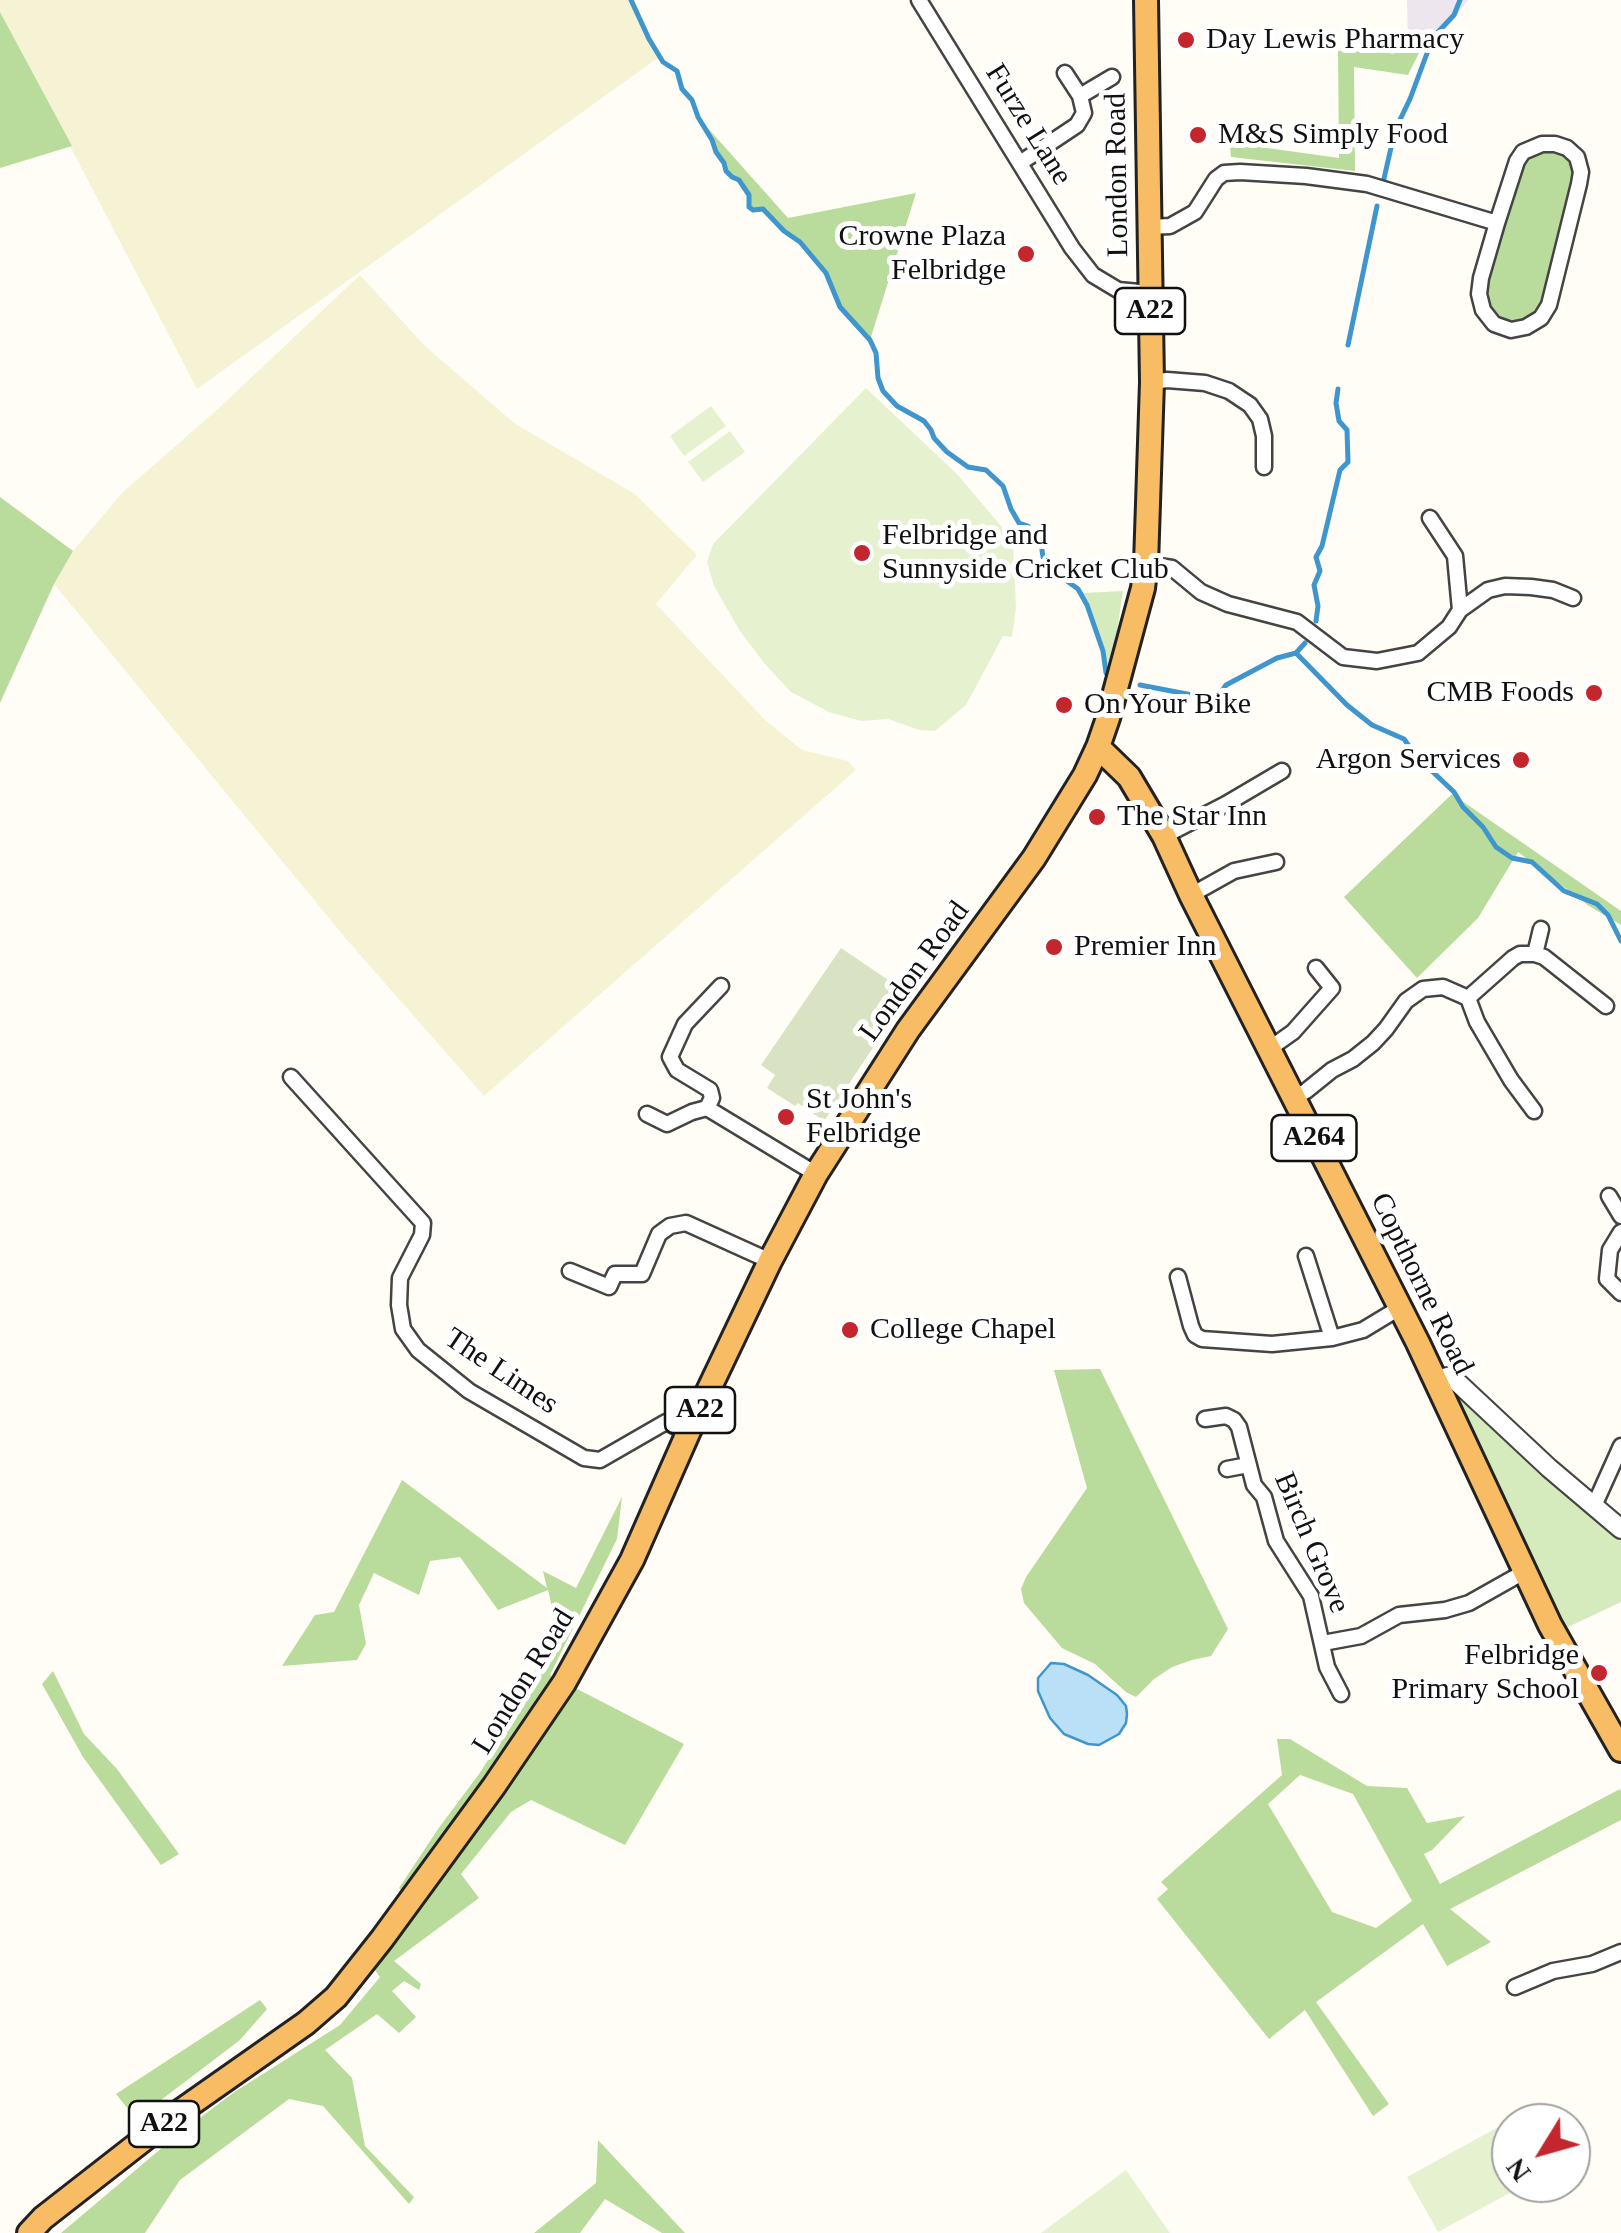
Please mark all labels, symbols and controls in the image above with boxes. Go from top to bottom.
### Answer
place label: Day Lewis Pharmacy [1206,22,1464,58]
marker: Day Lewis Pharmacy [1175,29,1197,51]
street label: Furze Lane [977,58,1079,192]
street label: London Road [1099,93,1137,257]
place label: M&S Simply Food [1218,117,1448,153]
marker: M&S Simply Food [1187,124,1209,146]
place label: Crowne Plaza Felbridge [839,219,1006,290]
marker: Crowne Plaza Felbridge [1015,243,1037,265]
road number: A22 [1115,288,1185,334]
place label: Felbridge and Sunnyside Cricket Club [882,518,1169,588]
marker: Felbridge and Sunnyside Cricket Club [851,542,873,564]
place label: CMB Foods [1426,675,1574,711]
marker: CMB Foods [1583,682,1605,704]
place label: On Your Bike [1084,687,1251,723]
marker: On Your Bike [1053,694,1075,716]
place label: Argon Services [1316,742,1501,778]
marker: Argon Services [1510,749,1532,771]
place label: The Star Inn [1117,799,1267,835]
marker: The Star Inn [1086,806,1108,828]
street label: London Road [852,895,978,1049]
place label: Premier Inn [1074,929,1216,965]
marker: Premier Inn [1043,936,1065,958]
place label: St John's Felbridge [806,1082,921,1152]
marker: St John's Felbridge [775,1106,797,1128]
road number: A264 [1272,1115,1356,1161]
street label: Copthorne Road [1362,1187,1480,1381]
place label: College Chapel [870,1312,1056,1348]
marker: College Chapel [839,1319,861,1341]
street label: The Limes [437,1321,565,1423]
road number: A22 [665,1387,735,1433]
street label: Birch Grove [1265,1467,1357,1619]
street label: London Road [465,1603,583,1761]
place label: Felbridge Primary School [1392,1638,1579,1708]
marker: Felbridge Primary School [1588,1662,1610,1684]
road number: A22 [129,2101,199,2147]
north arrow [1491,2103,1591,2203]
text: N [1500,2153,1537,2188]

